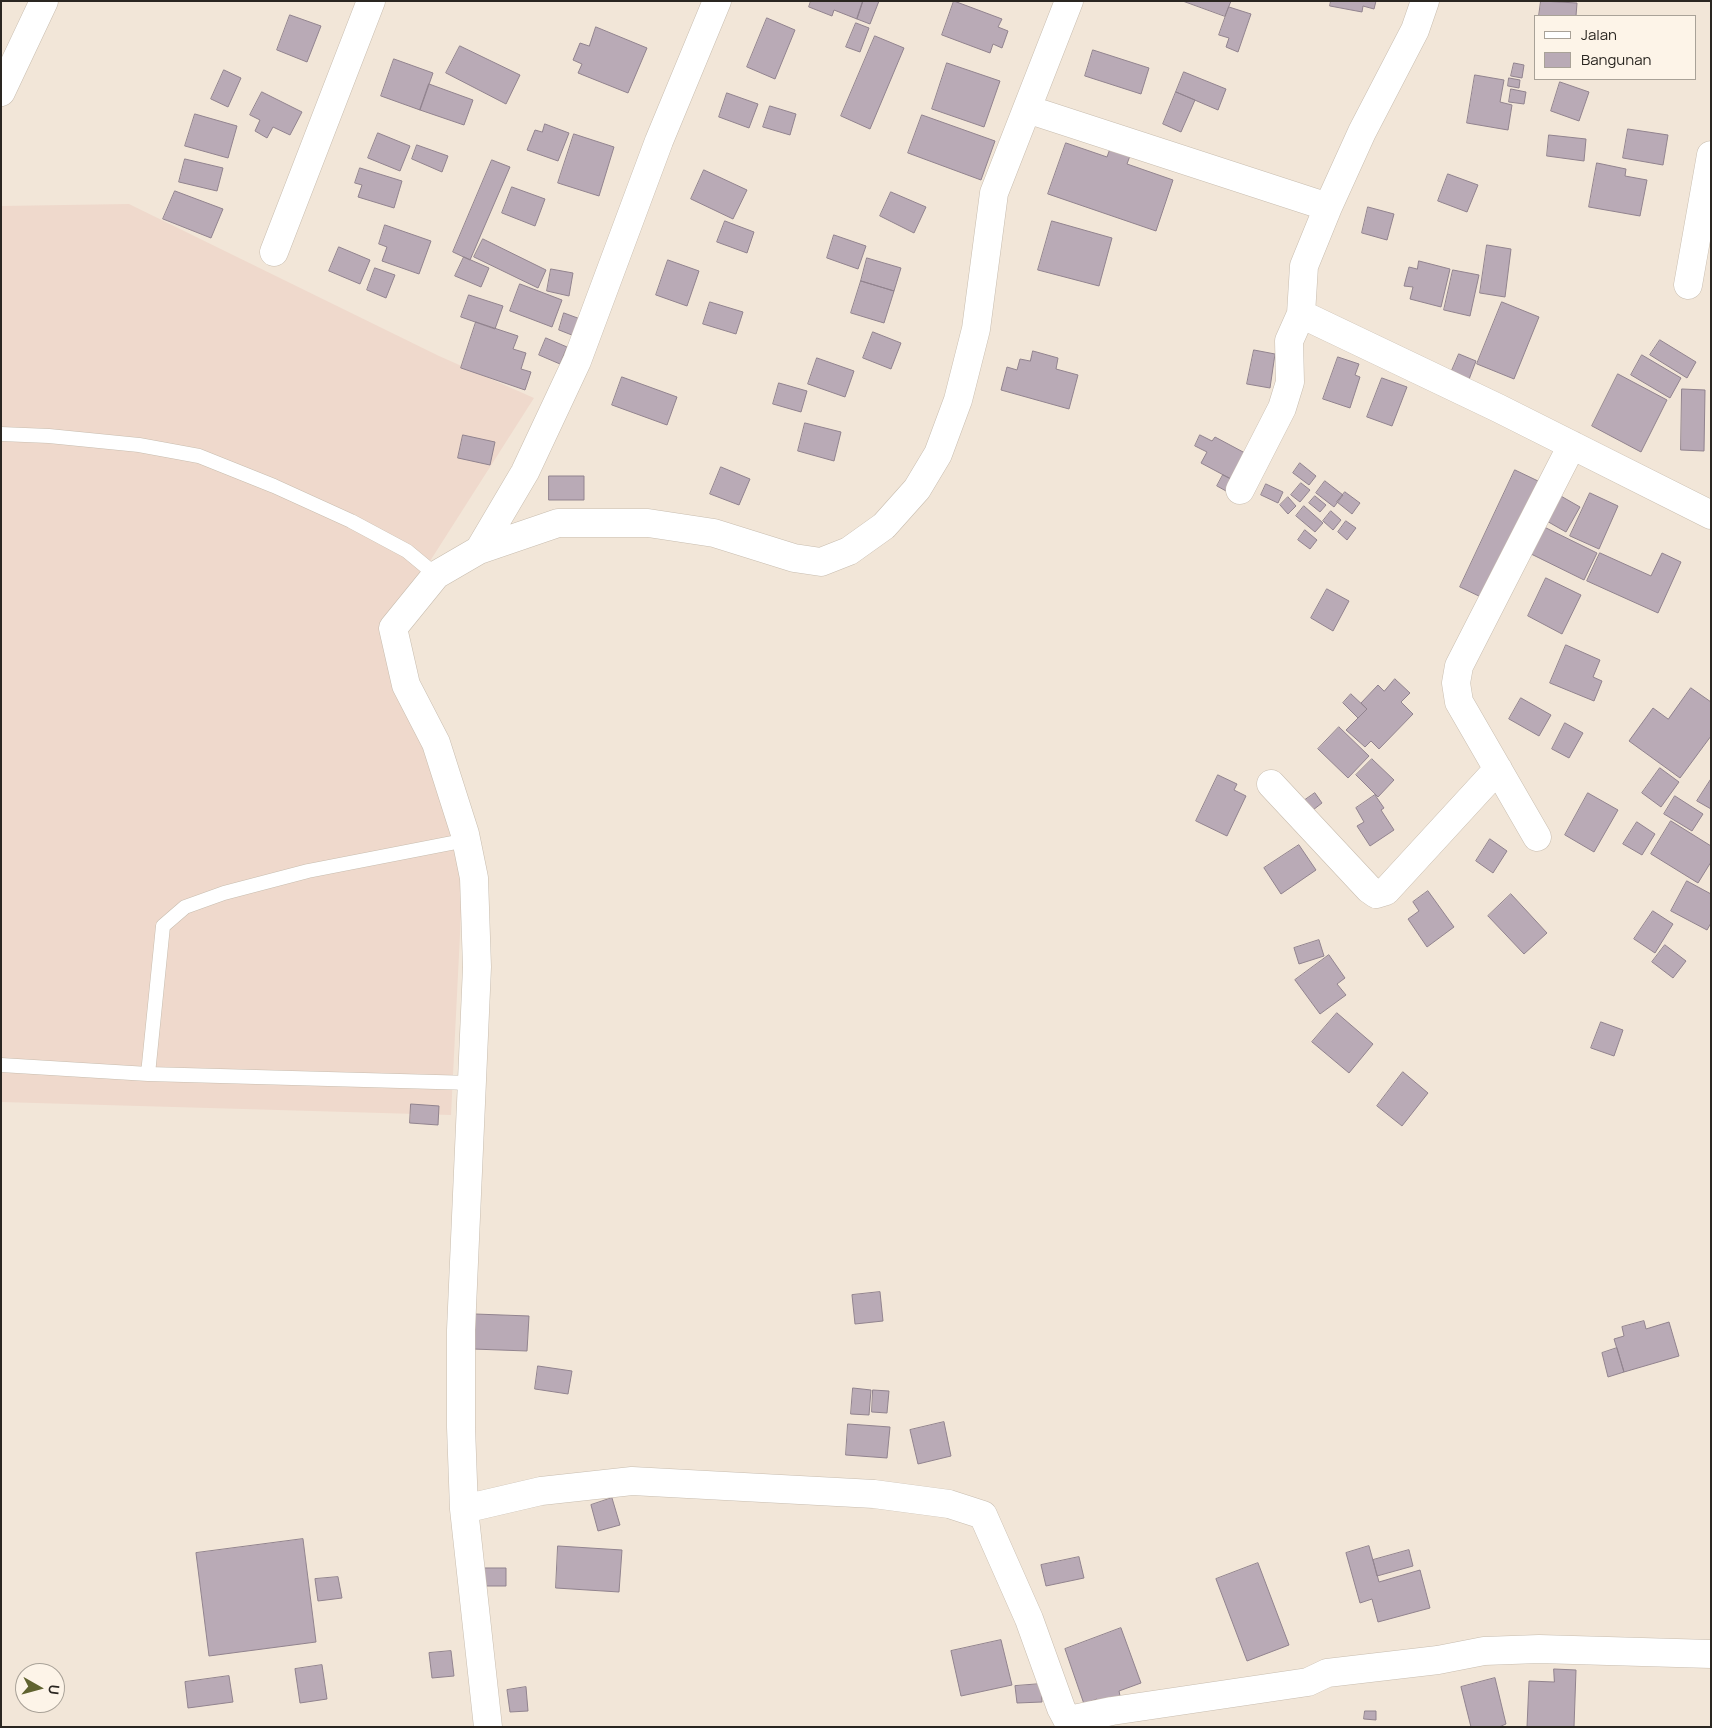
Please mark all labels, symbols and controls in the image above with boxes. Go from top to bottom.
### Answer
legend [1534,15,1697,80]
text: Jalan [1581,24,1617,45]
text: Bangunan [1581,49,1651,70]
north arrow [15,1663,65,1713]
text: U [44,1684,64,1696]

